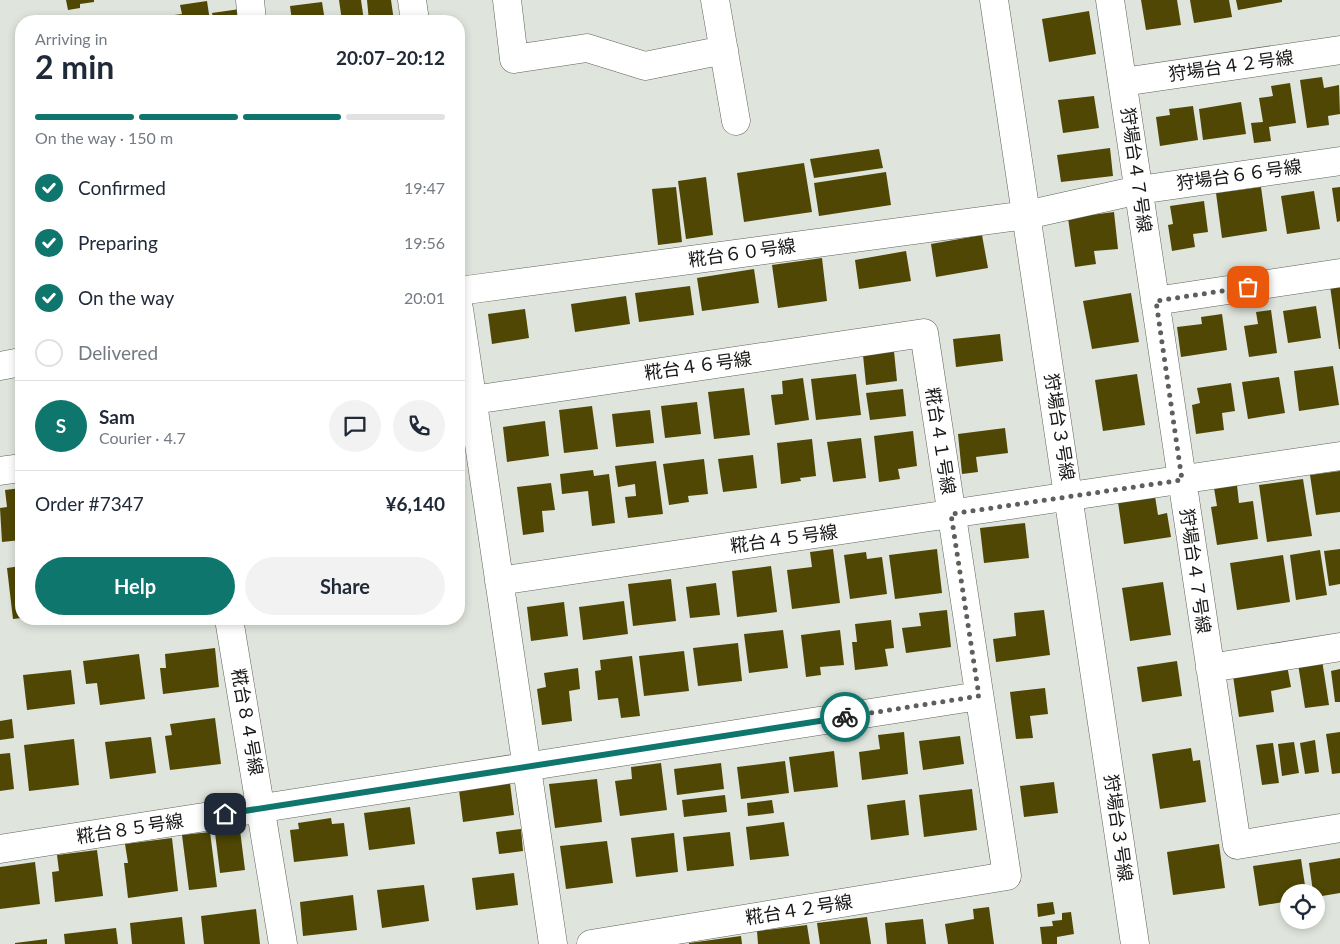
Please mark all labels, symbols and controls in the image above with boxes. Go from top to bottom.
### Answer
text: Arriving in [35,29,108,48]
street label: 狩場台４２号線 [1167,45,1295,85]
text: 20:07–20:12 [336,46,445,69]
text: 2 min [35,47,114,86]
street label: 狩場台４７号線 [1117,106,1157,234]
text: On the way · 150 m [35,128,173,147]
street label: 狩場台６６号線 [1175,154,1303,194]
icon: check [35,174,63,202]
text: Confirmed [78,176,166,199]
text: 19:47 [404,178,445,197]
icon: check [35,229,63,257]
text: Preparing [78,231,158,254]
text: 19:56 [404,233,445,252]
street label: 糀台６０号線 [687,234,797,270]
pin [1227,266,1269,308]
icon: bag [1234,273,1262,301]
icon: check [35,284,63,312]
text: On the way [78,286,174,309]
text: 20:01 [404,288,445,307]
text: Delivered [78,341,158,364]
street label: 糀台４６号線 [643,347,753,383]
street label: 狩場台３号線 [1041,372,1079,482]
street label: 糀台４１号線 [922,386,960,496]
button: chat [329,400,381,452]
button: phone [393,400,445,452]
text: Sam [99,405,135,428]
text: S [56,414,66,437]
text: Courier · 4.7 [99,428,186,447]
text: Order #7347 [35,492,144,515]
text: ¥6,140 [385,492,445,515]
street label: 狩場台４７号線 [1176,507,1216,635]
street label: 糀台４５号線 [729,520,839,556]
button: Help [35,557,235,615]
button: Share [245,557,445,615]
street label: 糀台８４号線 [228,667,268,777]
courier [820,692,870,742]
icon: bike [831,703,859,731]
street label: 狩場台３号線 [1101,773,1137,883]
pin [204,793,246,835]
icon: home [211,800,239,828]
street label: 糀台８５号線 [75,809,185,847]
map controls [1280,884,1325,929]
button: locate [1280,884,1325,929]
street label: 糀台４２号線 [744,890,854,928]

